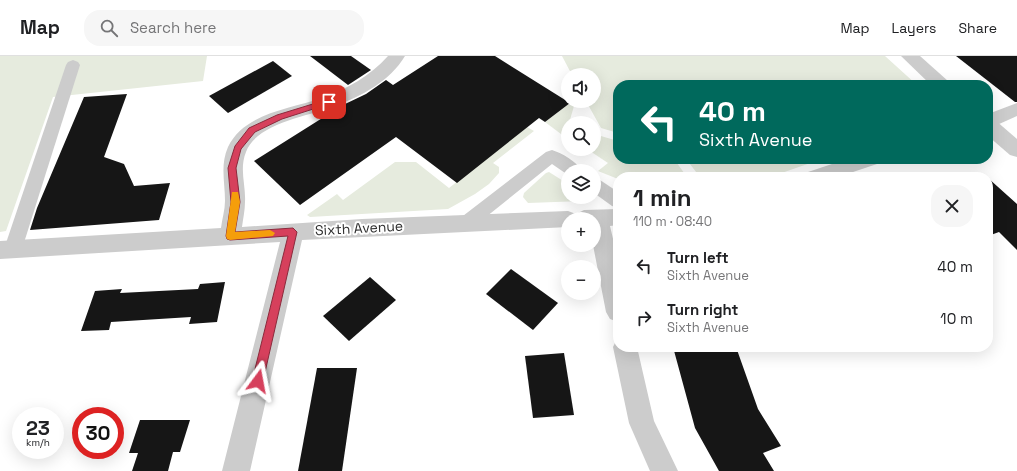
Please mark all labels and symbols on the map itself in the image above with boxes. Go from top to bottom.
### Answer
pin [312,85,346,119]
street label: Sixth Avenue [314,217,404,239]
position arrow [237,360,279,402]
speed limit sign: 30 [72,407,124,459]

